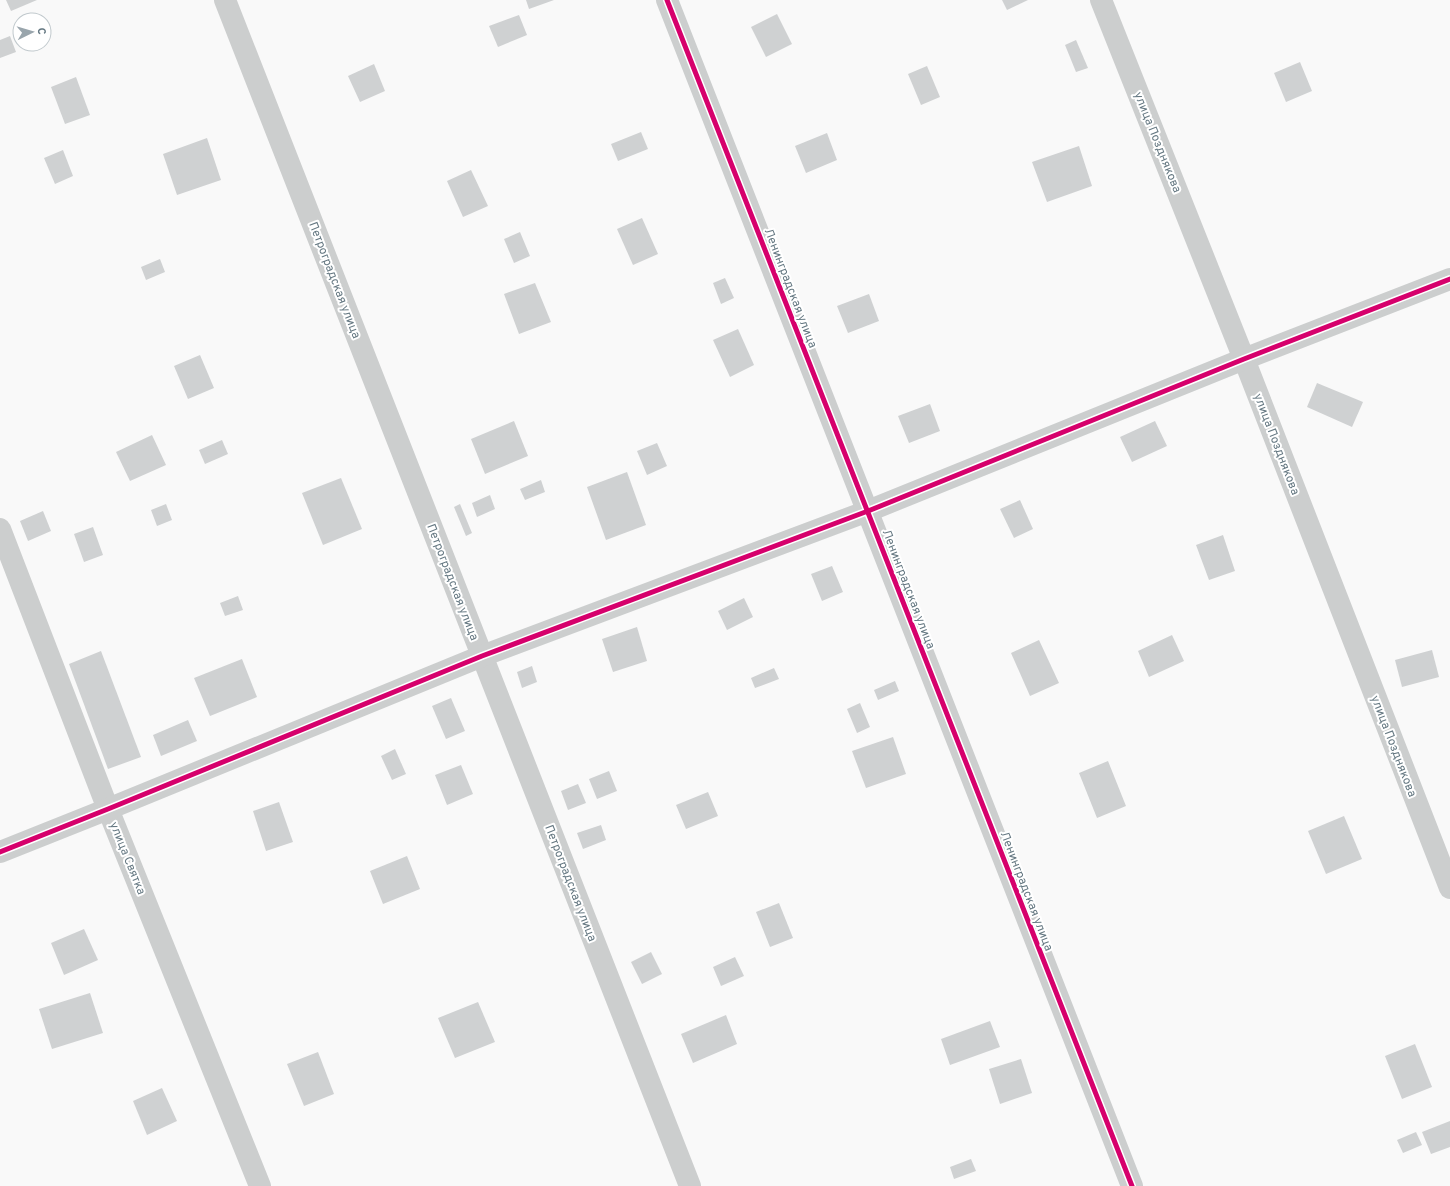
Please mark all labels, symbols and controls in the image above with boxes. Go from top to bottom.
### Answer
north arrow [12,12,52,52]
text: С [34,27,48,35]
street label: улица Позднякова [1130,90,1185,195]
street label: Петроградская улица [304,220,364,341]
street label: Ленинградская улица [760,226,820,351]
street label: улица Позднякова [1249,391,1303,497]
street label: Петроградская улица [422,522,482,643]
street label: Ленинградская улица [878,527,938,652]
street label: улица Позднякова [1366,693,1420,799]
street label: улица Святка [105,820,149,897]
street label: Петроградская улица [540,823,600,944]
street label: Ленинградская улица [996,829,1056,954]

